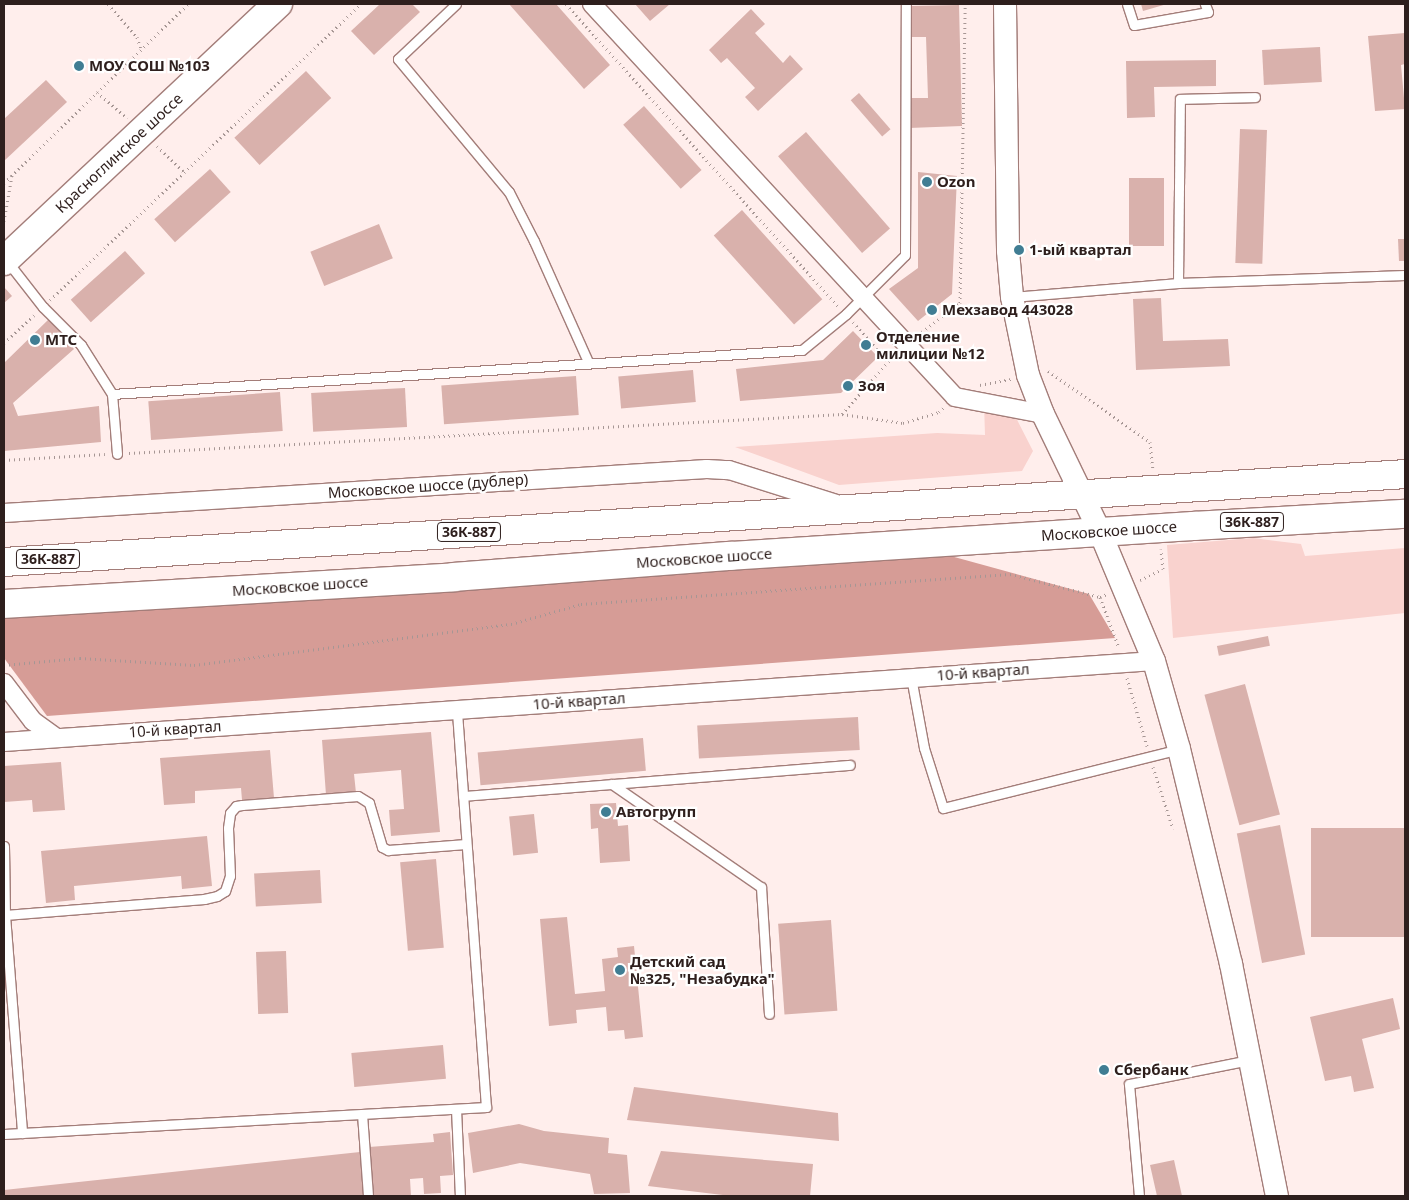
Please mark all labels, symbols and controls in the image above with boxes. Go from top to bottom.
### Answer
place label: МОУ СОШ №103 [89,57,210,75]
marker: МОУ СОШ №103 [73,60,85,72]
street label: Красноглинское шоссе [52,89,186,217]
place label: Ozon [937,173,975,191]
marker: Ozon [921,176,933,188]
place label: 1-ый квартал [1029,241,1132,259]
marker: 1-ый квартал [1013,244,1025,256]
place label: Мехзавод 443028 [942,301,1073,319]
marker: Мехзавод 443028 [926,304,938,316]
place label: Отделение милиции №12 [876,327,985,362]
place label: МТС [45,331,77,349]
marker: МТС [29,334,41,346]
marker: Отделение милиции №12 [860,339,872,351]
place label: Зоя [858,377,885,395]
marker: Зоя [842,380,854,392]
street label: Московское шоссе (дублер) [327,470,529,502]
road number: 36К-887 [1220,511,1284,534]
street label: Московское шоссе [1040,517,1178,545]
road number: 36К-887 [436,520,502,544]
street label: Московское шоссе [635,544,773,572]
road number: 36К-887 [15,548,80,570]
street label: Московское шоссе [231,572,369,600]
street label: 10-й квартал [936,660,1030,684]
street label: 10-й квартал [532,689,626,713]
street label: 10-й квартал [128,717,222,741]
place label: Автогрупп [616,803,696,821]
marker: Автогрупп [600,806,612,818]
place label: Детский сад №325, "Незабудка" [630,952,775,987]
marker: Детский сад №325, "Незабудка" [614,964,626,976]
place label: Сбербанк [1114,1061,1189,1079]
marker: Сбербанк [1098,1064,1110,1076]

